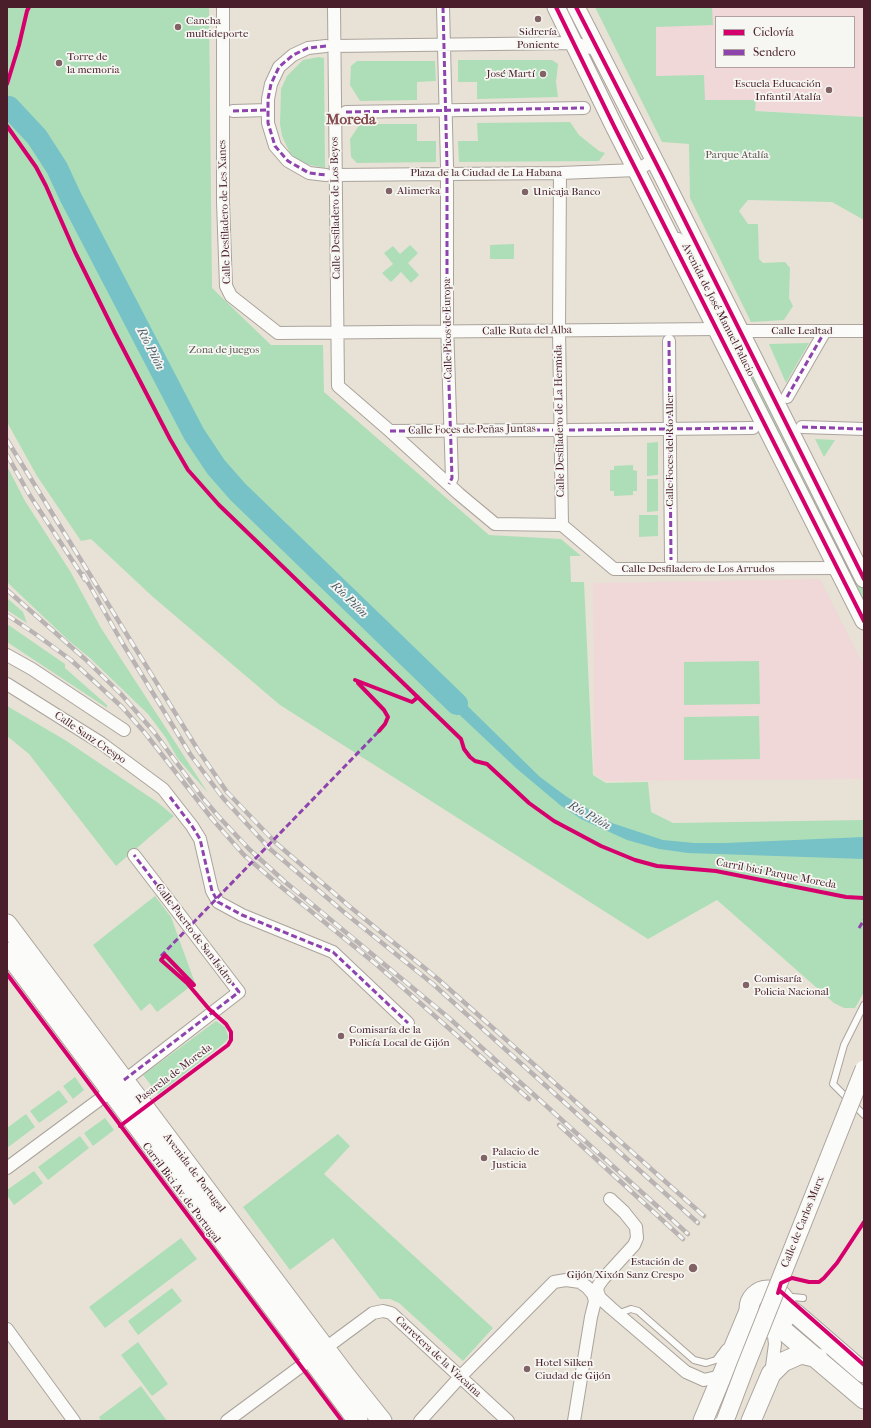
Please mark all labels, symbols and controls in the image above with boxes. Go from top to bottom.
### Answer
place label: Cancha multideporte [186,14,248,40]
marker: Sidrería Poniente [533,14,543,24]
legend [715,16,855,68]
marker: Cancha multideporte [173,22,183,32]
place label: Sidrería Poniente [517,25,559,51]
text: Ciclovía [753,25,794,39]
text: Sendero [753,45,796,59]
place label: Torre de la memoria [67,50,120,76]
marker: Torre de la memoria [54,58,64,68]
place label: José Martí [487,67,535,81]
marker: José Martí [538,69,548,79]
place label: Escuela Educación Infantil Atalía [735,77,821,103]
marker: Escuela Educación Infantil Atalía [824,85,834,95]
district label: Moreda [326,111,376,129]
street label: Calle Desfiladero de Los Beyos [328,137,344,279]
street label: Calle Desfiladero de Les Xanes [216,140,234,284]
park label: Parque Atalía [705,148,769,162]
street label: Plaza de la Ciudad de La Habana [410,166,562,180]
place label: Alimerka [397,184,440,198]
place label: Unicaja Banco [533,185,600,199]
marker: Alimerka [384,186,394,196]
marker: Unicaja Banco [520,187,530,197]
street label: Avenida de José Manuel Palacio [679,241,757,379]
street label: Calle Picos de Europa [441,278,455,380]
street label: Calle Ruta del Alba [482,324,572,338]
street label: Calle Lealtad [771,324,833,338]
water label: Río Pilón [133,325,167,373]
park label: Zona de juegos [189,343,259,357]
street label: Calle Desfiladero de La Hermida [552,345,568,497]
street label: Calle Foces del Río Aller [663,393,677,507]
street label: Calle Foces de Peñas Juntas [408,422,536,438]
street label: Calle Desfiladero de Los Arrudos [621,562,775,576]
water label: Río Pilón [328,579,370,621]
street label: Calle Sanz Crespo [52,709,128,767]
water label: Río Pilón [566,799,612,833]
street label: Carril bici Parque Moreda [715,856,837,892]
street label: Calle Puerto de San Isidro [152,881,236,987]
place label: Comisaría Policia Nacional [754,972,829,998]
marker: Comisaría Policia Nacional [741,980,751,990]
place label: Comisaría de la Policía Local de Gijón [349,1023,450,1049]
marker: Comisaría de la Policía Local de Gijón [336,1031,346,1041]
street label: Pasarela de Moreda [133,1041,215,1107]
street label: Avenida de Portugal [160,1131,228,1215]
street label: Carril Bici Av. de Portugal [139,1140,223,1246]
place label: Palacio de Justicia [492,1145,539,1171]
marker: Palacio de Justicia [479,1153,489,1163]
street label: Calle de Carlos Marx [779,1174,827,1270]
place label: Estación de Gijón/Xixón Sanz Crespo [567,1255,684,1281]
marker: Estación de Gijón/Xixón Sanz Crespo [687,1262,699,1274]
street label: Carretera de la Vizcaína [392,1314,484,1400]
place label: Hotel Silken Ciudad de Gijón [535,1356,611,1382]
marker: Hotel Silken Ciudad de Gijón [522,1364,532,1374]

